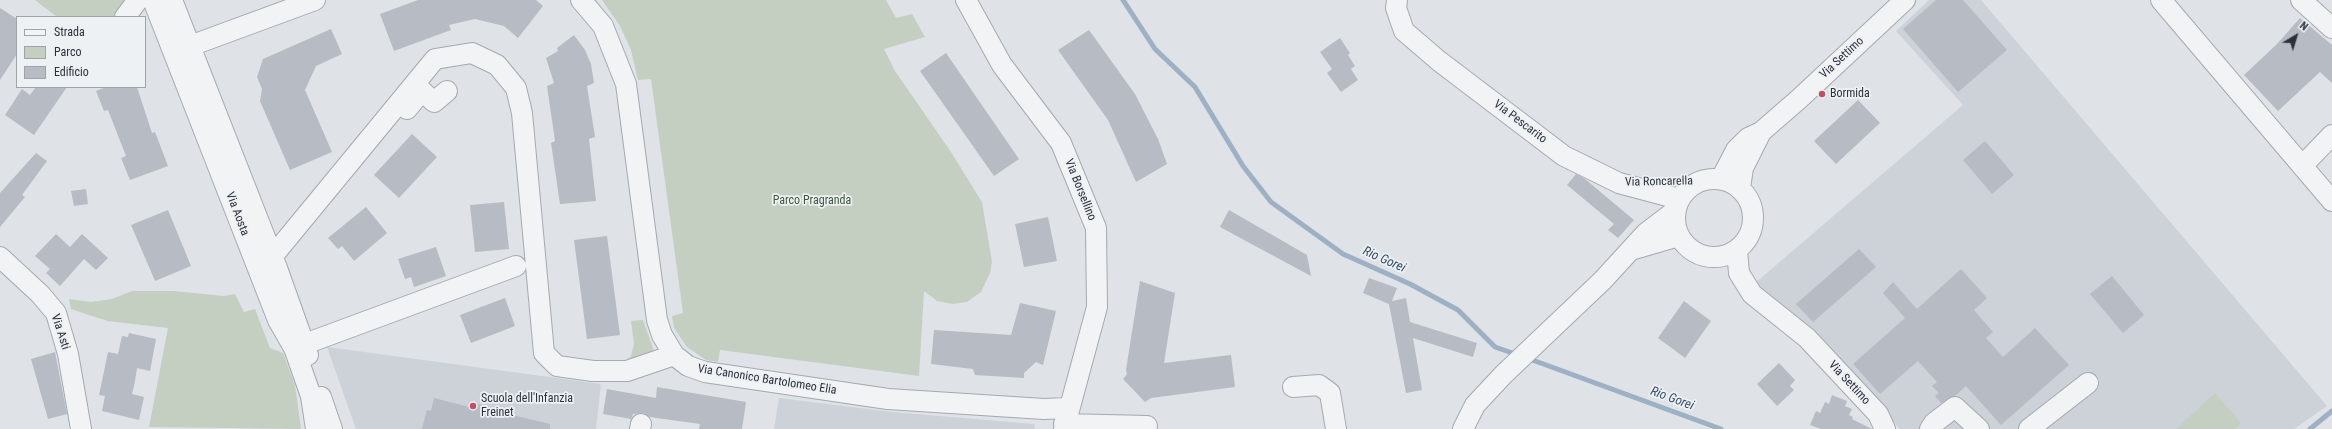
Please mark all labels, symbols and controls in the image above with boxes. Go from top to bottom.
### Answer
legend [16,16,146,88]
north arrow [2276,16,2316,56]
text: N [2297,19,2310,33]
text: Strada [54,25,85,39]
street label: Via Settimo [1817,34,1867,82]
text: Parco [54,45,81,59]
text: Edificio [54,65,89,79]
place label: Bormida [1830,87,1870,101]
marker: Bormida [1817,89,1827,99]
street label: Via Pescarito [1491,97,1549,147]
street label: Via Borsellino [1061,157,1099,223]
street label: Via Roncarella [1625,174,1693,190]
street label: Via Aosta [222,190,252,238]
park label: Parco Pragranda [773,194,851,208]
water label: Rio Gorei [1360,244,1408,276]
street label: Via Asti [47,312,73,352]
street label: Via Settimo [1825,358,1873,408]
street label: Via Canonico Bartolomeo Elia [697,362,837,398]
water label: Rio Gorei [1648,384,1696,414]
place label: Scuola dell'Infanzia Freinet [481,392,573,420]
marker: Scuola dell'Infanzia Freinet [468,401,478,411]

